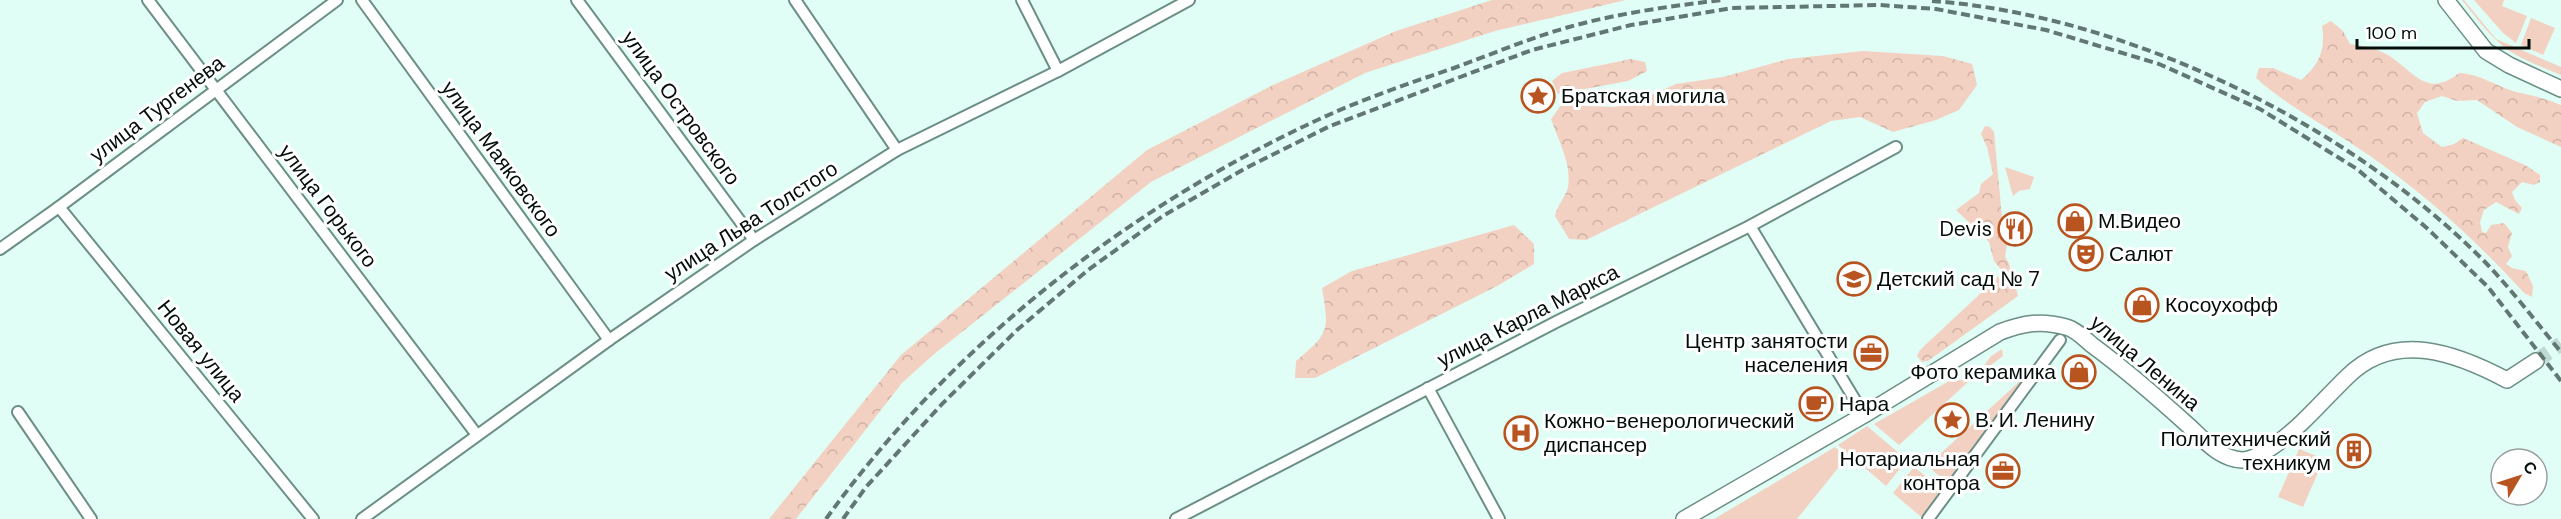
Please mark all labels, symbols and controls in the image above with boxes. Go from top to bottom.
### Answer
scale bar [2357,12,2530,50]
text: 100 m [2366,21,2417,45]
street label: улица Островского [615,25,747,191]
street label: улица Тургенева [84,49,230,169]
street label: улица Маяковского [435,75,567,243]
place icon: Братская могила [1520,78,1556,114]
place label: Братская могила [1561,82,1726,110]
street label: улица Горького [272,139,384,273]
street label: улица Льва Толстого [659,154,843,288]
shop icon: М.Видео [2057,203,2093,239]
place label: М.Видео [2098,207,2181,235]
restaurant icon: Devis [1997,211,2033,247]
place label: Devis [1939,215,1992,243]
theatre icon: Салют [2068,236,2104,272]
place label: Салют [2109,240,2174,268]
street label: улица Карла Маркса [1432,258,1624,374]
school or university icon: Детский сад № 7 [1836,261,1872,297]
place label: Детский сад № 7 [1877,265,2040,293]
shop icon: Косоухофф [2124,287,2160,323]
place label: Косоухофф [2165,291,2278,319]
street label: Новая улица [151,294,251,408]
street label: улица Ленина [2084,309,2206,417]
place label: Центр занятости населения [1685,327,1848,379]
office icon: Центр занятости населения [1853,335,1889,371]
shop icon: Фото керамика [2061,354,2097,390]
place label: Фото керамика [1910,358,2056,386]
cafe icon: Нара [1798,386,1834,422]
place label: Нара [1839,390,1890,418]
place icon: В. И. Ленину [1934,402,1970,438]
place label: В. И. Ленину [1975,406,2095,434]
place label: Кожно-венерологический диспансер [1544,407,1794,459]
hospital icon: Кожно-венерологический диспансер [1503,415,1539,451]
place label: Политехнический техникум [2161,425,2331,477]
building icon: Политехнический техникум [2336,433,2372,469]
place label: Нотариальная контора [1840,445,1980,497]
north arrow [2489,447,2549,507]
office icon: Нотариальная контора [1985,453,2021,489]
text: С [2518,457,2542,479]

